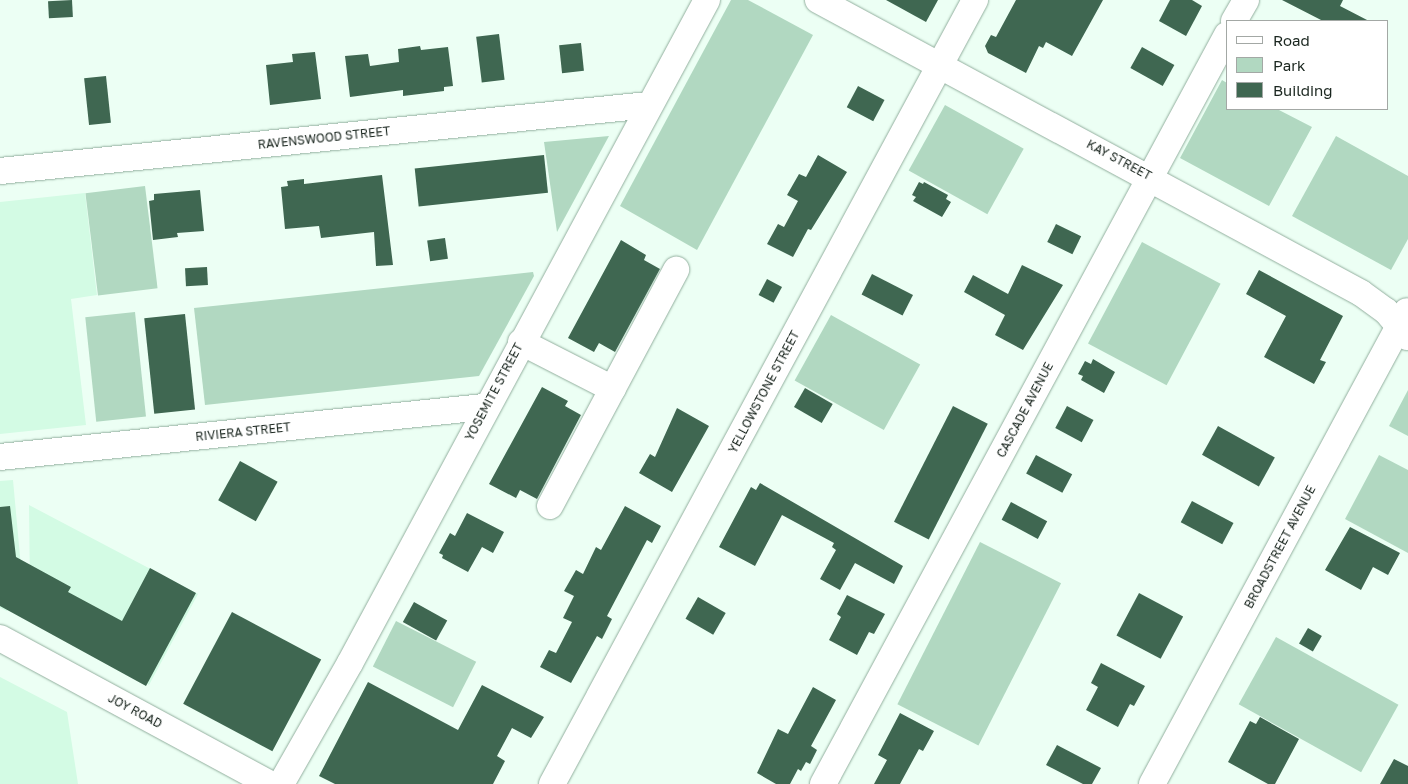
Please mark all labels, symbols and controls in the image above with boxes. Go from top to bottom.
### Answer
legend [1226,20,1388,110]
text: Road [1273,31,1310,49]
text: Park [1273,56,1305,74]
text: Building [1273,81,1333,99]
street label: RAVENSWOOD STREET [257,124,391,152]
street label: KAY STREET [1084,137,1154,183]
street label: YELLOWSTONE STREET [726,328,802,456]
street label: YOSEMITE STREET [462,341,526,443]
street label: CASCADE AVENUE [994,360,1056,460]
street label: RIVIERA STREET [195,420,291,444]
street label: BROADSTREET AVENUE [1241,483,1319,611]
street label: JOY ROAD [106,691,164,731]

